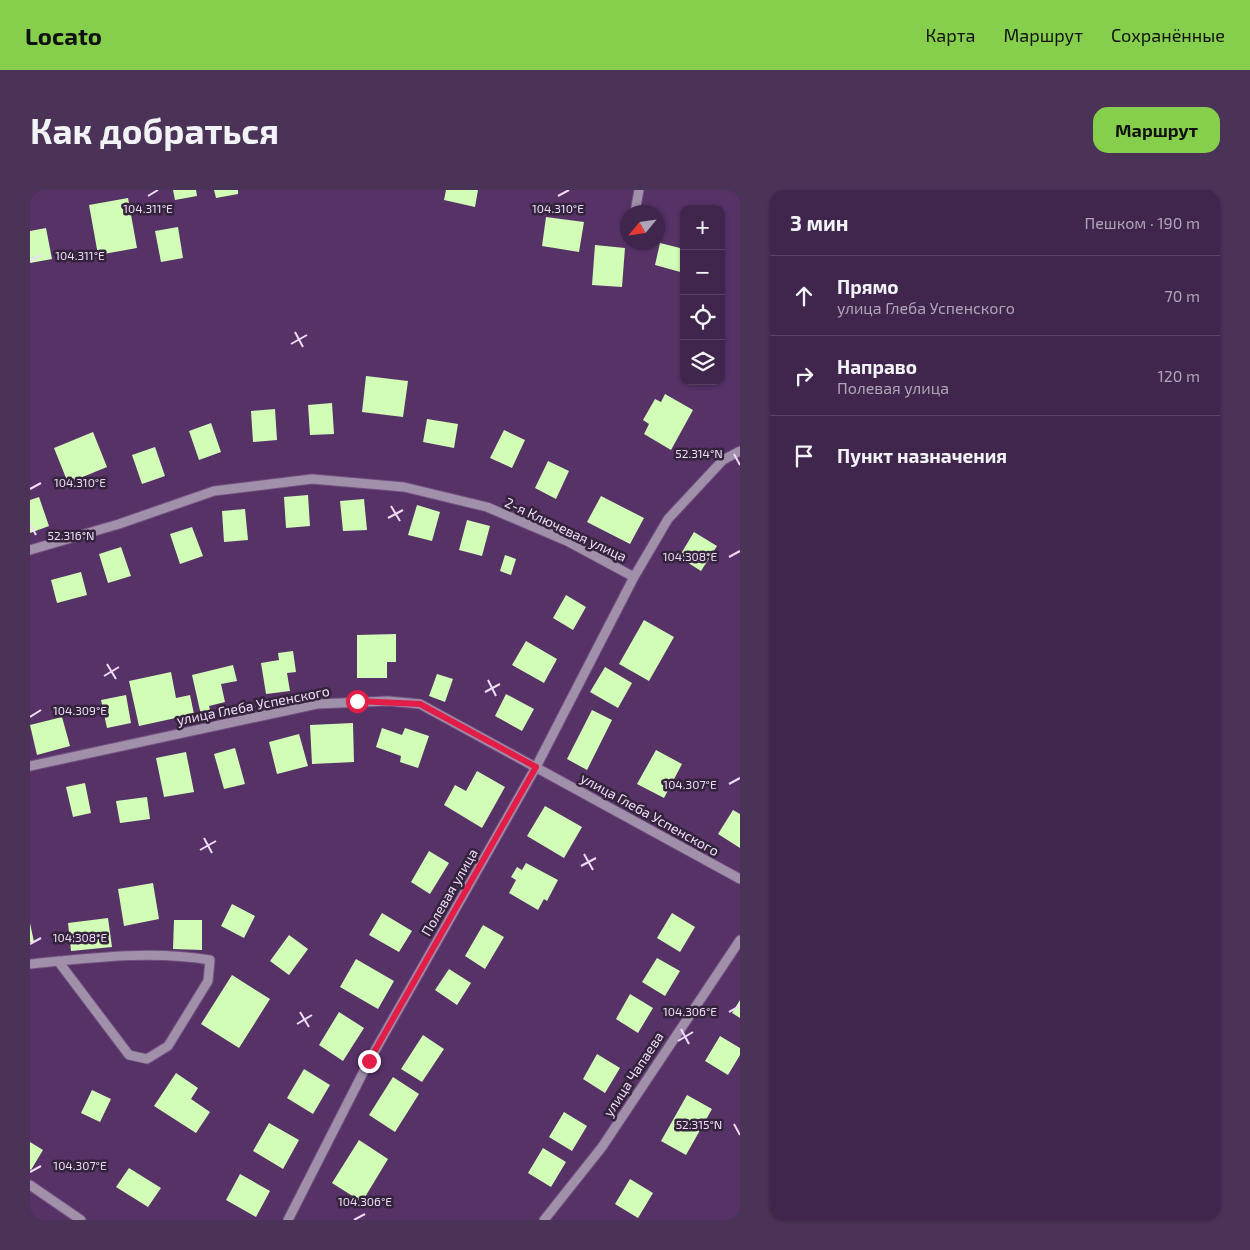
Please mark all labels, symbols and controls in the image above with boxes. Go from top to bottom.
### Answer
text: Locato [25,21,102,50]
text: Карта [925,24,975,46]
text: Маршрут [1003,24,1083,46]
text: Сохранённые [1111,24,1225,46]
button: Маршрут [1093,107,1220,153]
text: Как добраться [30,109,279,151]
text: 104.311°E [123,201,173,215]
text: 104.310°E [532,201,584,215]
north arrow [620,205,665,250]
map controls [680,205,725,385]
button: + [680,205,725,250]
text: 3 мин [790,210,848,235]
text: Пешком · 190 m [1084,213,1200,232]
text: 104.311°E [55,248,105,262]
button: − [680,250,725,295]
text: Прямо [837,275,899,298]
icon: ahead [790,282,818,310]
text: 70 m [1165,286,1200,305]
button: locate [680,295,725,340]
text: улица Глеба Успенского [837,298,1015,317]
button: layers [680,340,725,385]
text: Направо [837,355,917,378]
icon: right [790,362,818,390]
text: 120 m [1157,366,1200,385]
text: Полевая улица [837,378,949,397]
icon: arrive [790,442,818,470]
text: Пункт назначения [837,444,1007,467]
text: 52.314°N [675,446,723,460]
text: 104.310°E [54,475,106,489]
street label: 2-я Ключевая улица [502,493,630,565]
text: 52.316°N [47,528,95,542]
text: 104.308°E [663,549,717,563]
street label: улица Глеба Успенского [175,682,331,728]
route start [346,690,369,713]
text: 104.309°E [53,703,107,717]
street label: улица Глеба Успенского [578,769,722,859]
text: 104.307°E [663,777,717,791]
street label: Полевая улица [417,845,481,939]
text: 104.308°E [53,930,107,944]
text: 104.306°E [663,1004,717,1018]
street label: улица Чапаева [599,1028,667,1120]
route end [358,1050,381,1073]
text: 52.315°N [676,1117,722,1131]
text: 104.307°E [53,1158,107,1172]
text: 104.306°E [338,1194,392,1208]

